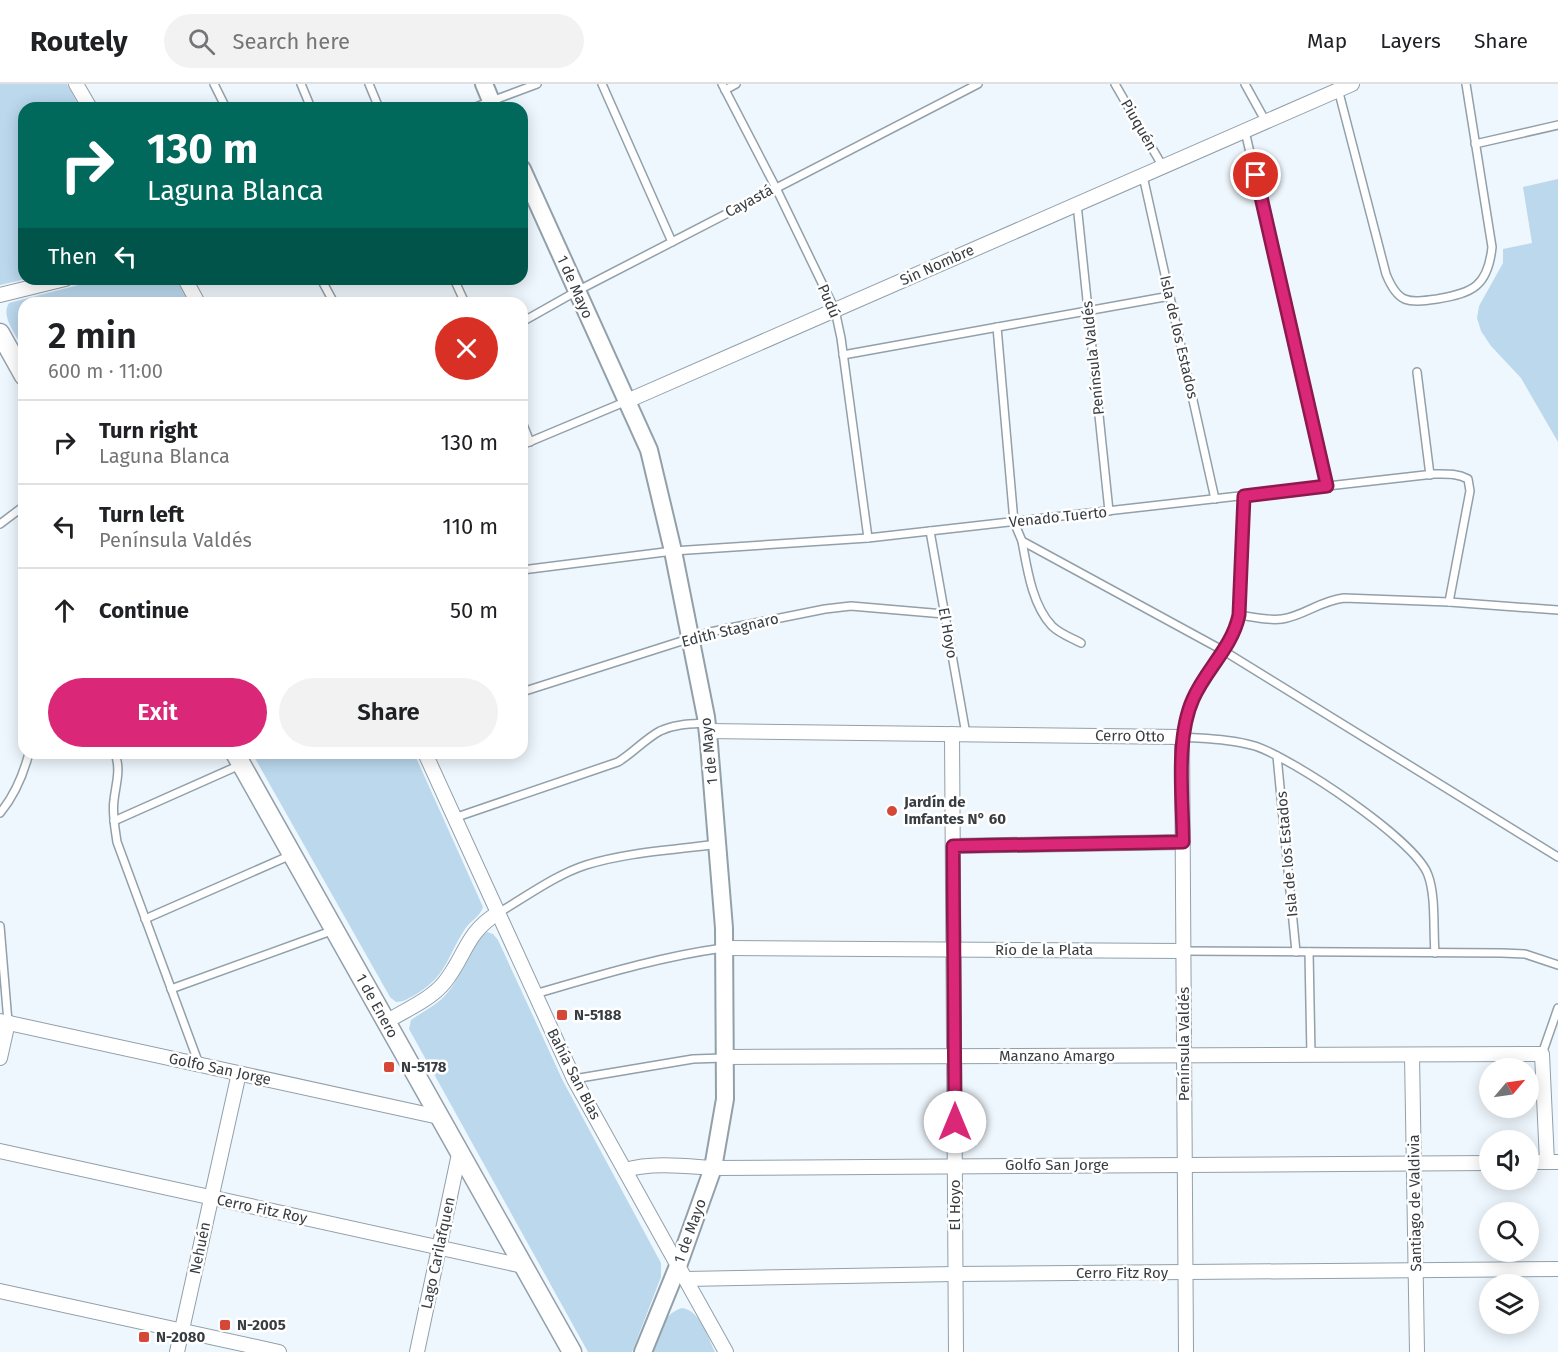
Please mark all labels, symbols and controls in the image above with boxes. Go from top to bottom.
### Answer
search box [164,14,584,68]
text: Routely [30,25,128,58]
icon: search [185,25,218,58]
text: Search here [233,28,350,55]
text: Map [1307,28,1347,54]
text: Layers [1380,28,1441,54]
text: Share [1474,28,1528,54]
street label: Piuquén [1117,96,1161,154]
text: 130 m [147,124,258,174]
icon: right [48,126,126,204]
pin [1230,149,1281,200]
icon: arrive [1239,158,1272,191]
text: Laguna Blanca [147,175,324,207]
street label: Cayastá [722,181,776,221]
icon: left [109,240,142,273]
street label: Sin Nombre [897,241,977,289]
text: Then [48,243,97,270]
street label: 1 de Mayo [553,253,597,321]
street label: Isla de los Estados [1156,273,1202,401]
street label: Pudú [814,281,844,321]
street label: Península Valdés [1078,300,1108,416]
text: 2 min [48,314,137,358]
button: close [435,317,498,380]
text: 600 m · 11:00 [48,359,163,383]
text: Turn right [99,417,198,444]
icon: right [48,426,81,459]
text: 130 m [441,429,498,456]
text: Laguna Blanca [99,444,230,468]
text: Turn left [99,501,184,528]
street label: Venado Tuerto [1008,503,1108,531]
icon: left [48,510,81,543]
text: 110 m [442,513,498,540]
text: Península Valdés [99,528,252,552]
icon: ahead [48,594,81,627]
text: Continue [99,597,189,624]
text: 50 m [450,597,498,624]
street label: El Hoyo [935,606,961,660]
street label: Edith Stagnaro [680,609,780,651]
button: Exit [48,678,267,747]
button: Share [279,678,498,747]
street label: 1 de Mayo [697,717,721,785]
street label: Cerro Otto [1095,726,1165,746]
street label: Isla de los Estados [1273,790,1301,918]
place label: Jardín de Imfantes N° 60 [903,793,1006,828]
marker: Jardín de Imfantes N° 60 [885,804,899,818]
street label: Río de la Plata [995,941,1093,959]
street label: 1 de Enero [352,971,402,1041]
street label: Península Valdés [1175,987,1193,1101]
place label: N-5188 [574,1006,622,1024]
marker: N-5188 [555,1008,569,1022]
street label: Bahía San Blas [543,1025,605,1123]
street label: Manzano Amargo [999,1047,1115,1065]
street label: Golfo San Jorge [167,1049,273,1089]
place label: N-5178 [401,1058,447,1076]
north arrow [1479,1058,1539,1118]
map controls [1479,1058,1539,1334]
marker: N-5178 [382,1060,396,1074]
position arrow [923,1090,987,1154]
button: sound [1479,1130,1539,1190]
street label: Santiago de Valdivia [1405,1134,1425,1272]
street label: Golfo San Jorge [1005,1156,1109,1174]
street label: El Hoyo [946,1179,964,1231]
street label: Cerro Fitz Roy [215,1191,310,1228]
street label: Lago Carilafquen [417,1195,459,1311]
street label: 1 de Mayo [670,1196,710,1266]
button: search [1479,1202,1539,1262]
street label: Nehuén [186,1220,214,1276]
street label: Cerro Fitz Roy [1076,1264,1169,1282]
button: layers [1479,1274,1539,1334]
place label: N-2005 [237,1316,286,1334]
marker: N-2005 [218,1318,232,1332]
place label: N-2080 [156,1328,206,1346]
marker: N-2080 [137,1330,151,1344]

